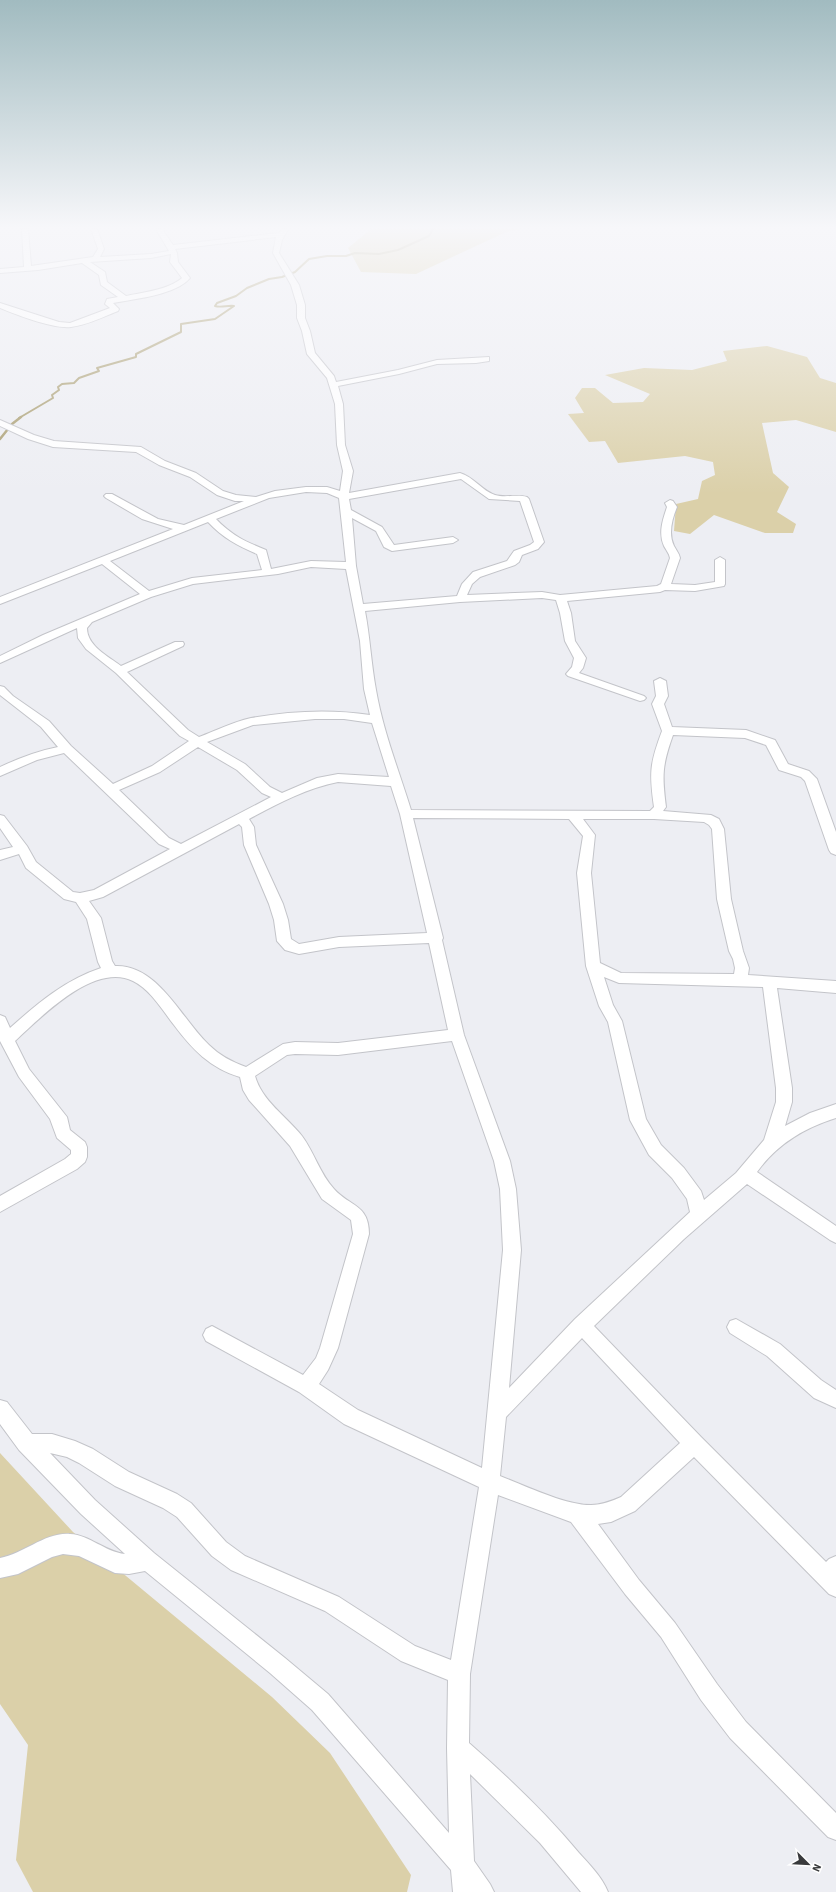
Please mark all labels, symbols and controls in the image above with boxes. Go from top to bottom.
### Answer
north arrow [788,1844,828,1884]
text: N [808,1861,825,1874]

